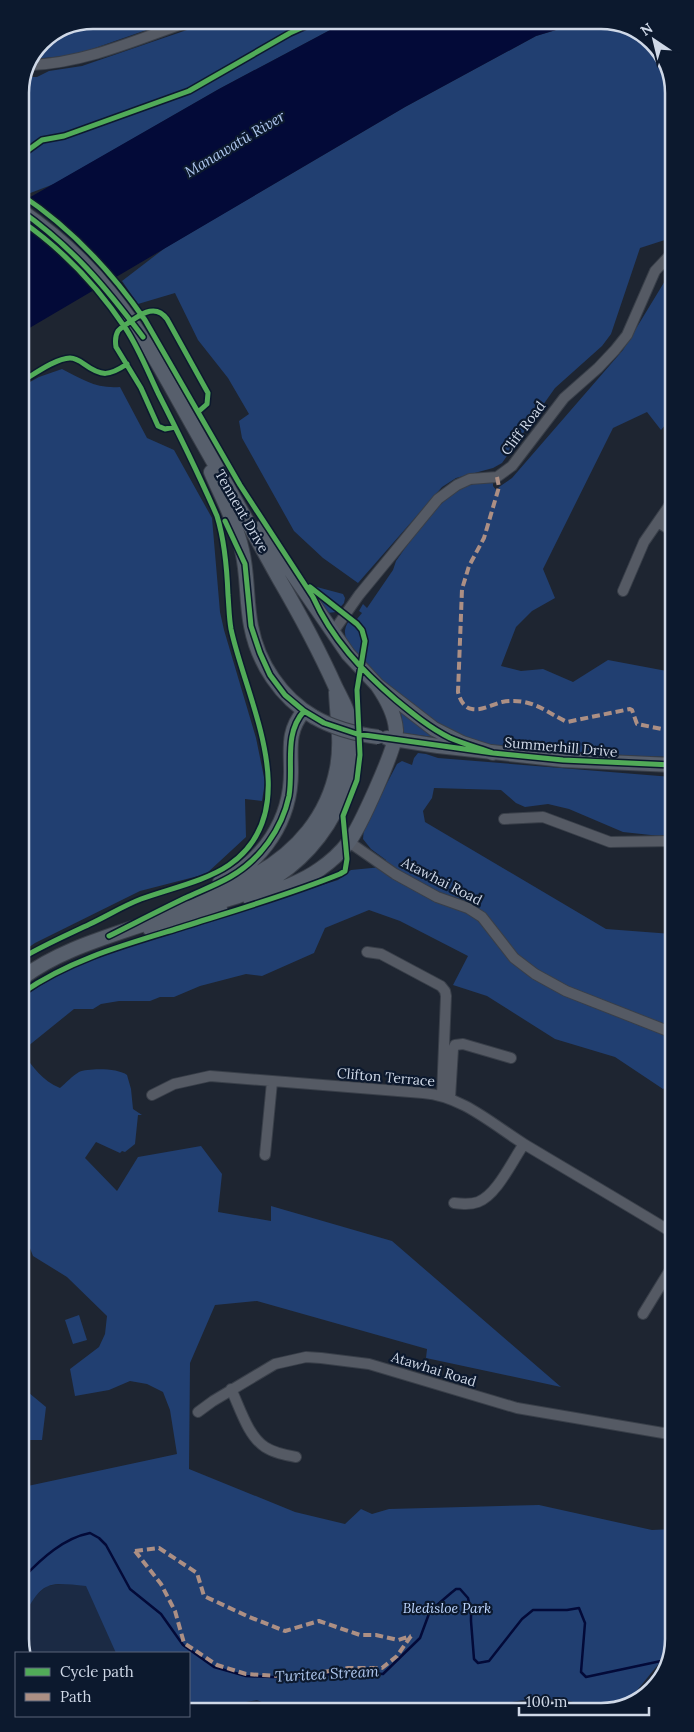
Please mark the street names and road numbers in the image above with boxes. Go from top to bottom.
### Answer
street label: Cliff Road [497,397,549,459]
street label: Tennent Drive [211,466,273,556]
street label: Summerhill Drive [504,733,619,761]
street label: Atawhai Road [398,853,485,909]
street label: Clifton Terrace [336,1064,436,1090]
street label: Atawhai Road [388,1347,479,1390]

